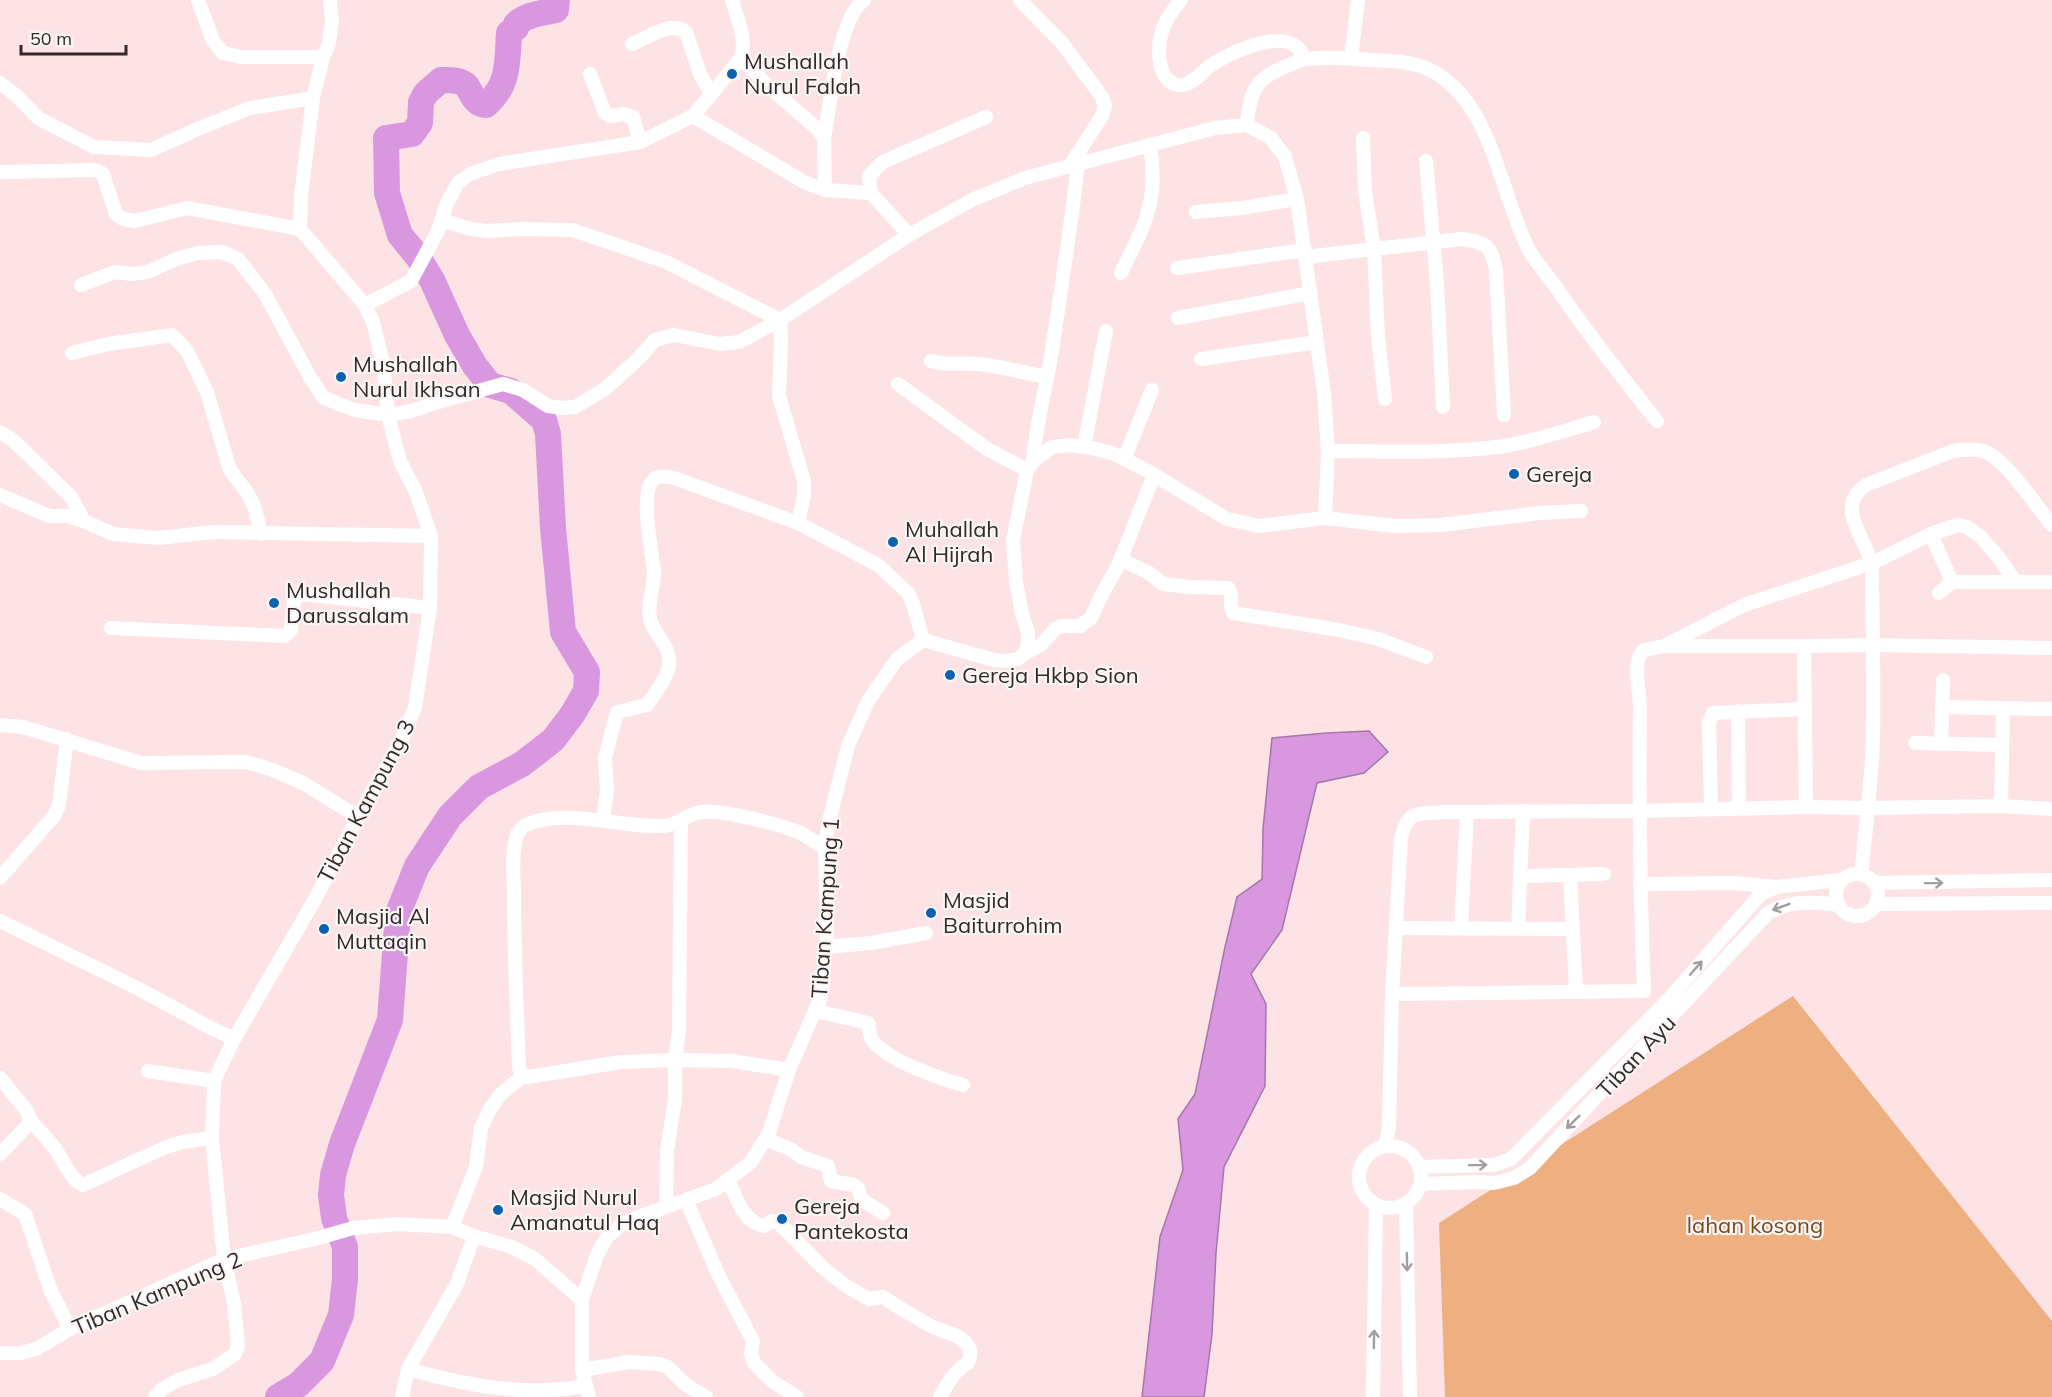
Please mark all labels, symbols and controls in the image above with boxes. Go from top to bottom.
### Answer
scale bar [21,18,126,56]
text: 50 m [30,27,72,50]
place label: Mushallah Nurul Falah [744,47,861,100]
marker: Mushallah Nurul Falah [725,67,739,81]
place label: Mushallah Nurul Ikhsan [353,350,481,403]
marker: Mushallah Nurul Ikhsan [334,370,348,384]
place label: Gereja [1526,460,1592,488]
marker: Gereja [1507,467,1521,481]
place label: Muhallah Al Hijrah [905,515,999,568]
marker: Muhallah Al Hijrah [886,535,900,549]
place label: Mushallah Darussalam [286,576,409,629]
marker: Mushallah Darussalam [267,596,281,610]
place label: Gereja Hkbp Sion [962,661,1139,689]
marker: Gereja Hkbp Sion [943,668,957,682]
street label: Tiban Kampung 3 [311,715,421,887]
street label: Tiban Kampung 1 [805,817,845,999]
one-way arrow [1923,877,1943,889]
place label: Masjid Baiturrohim [943,886,1063,939]
place label: Masjid Al Muttaqin [336,902,430,955]
one-way arrow [1773,903,1791,914]
marker: Masjid Baiturrohim [924,906,938,920]
marker: Masjid Al Muttaqin [317,922,331,936]
one-way arrow [1689,961,1703,976]
street label: Tiban Ayu [1590,1009,1682,1103]
one-way arrow [1566,1115,1581,1129]
one-way arrow [1468,1160,1488,1171]
place label: Masjid Nurul Amanatul Haq [510,1183,659,1236]
place label: Gereja Pantekosta [794,1192,909,1245]
marker: Masjid Nurul Amanatul Haq [491,1203,505,1217]
park label: lahan kosong [1687,1211,1823,1239]
marker: Gereja Pantekosta [775,1212,789,1226]
street label: Tiban Kampung 2 [68,1245,246,1341]
one-way arrow [1401,1252,1413,1272]
one-way arrow [1369,1329,1380,1349]

